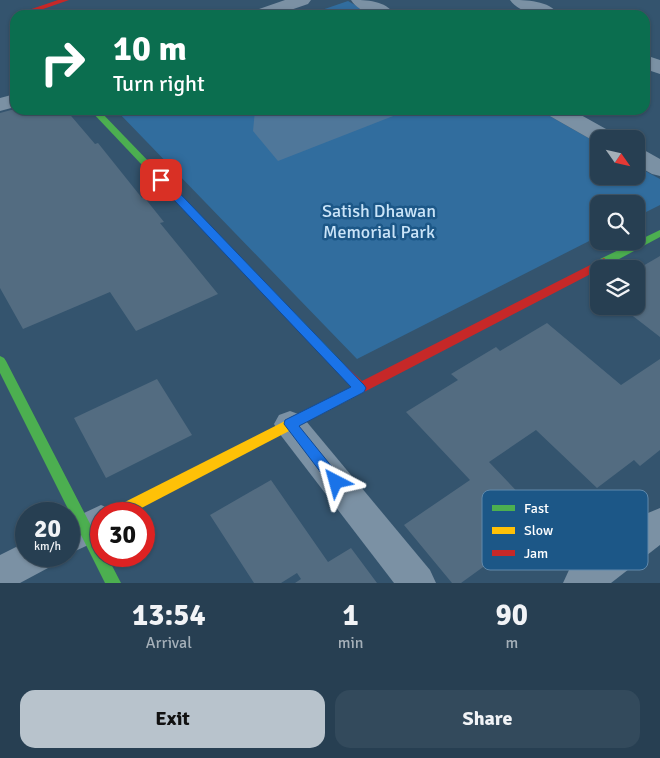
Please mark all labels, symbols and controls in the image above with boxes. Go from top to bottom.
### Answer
text: 10 m [113,27,187,70]
icon: right [30,30,95,95]
text: Turn right [113,70,205,97]
north arrow [590,130,645,185]
map controls [590,130,645,315]
pin [140,159,182,201]
icon: arrive [147,166,175,194]
button: search [590,195,645,250]
park label: Satish Dhawan Memorial Park [322,200,436,243]
button: layers [590,260,645,315]
position arrow [309,455,361,507]
legend [482,490,648,570]
text: Fast [524,500,549,517]
speed limit sign: 30 [90,502,155,567]
text: 20 [34,513,61,544]
text: Slow [524,522,553,539]
text: km/h [34,539,61,554]
text: Jam [524,545,548,562]
text: 13:54 [132,597,206,634]
text: 1 [343,597,359,634]
text: 90 [496,597,528,634]
text: Arrival [146,633,192,653]
text: min [338,633,364,653]
text: m [505,633,518,653]
button: Exit [20,690,325,748]
button: Share [335,690,640,748]

